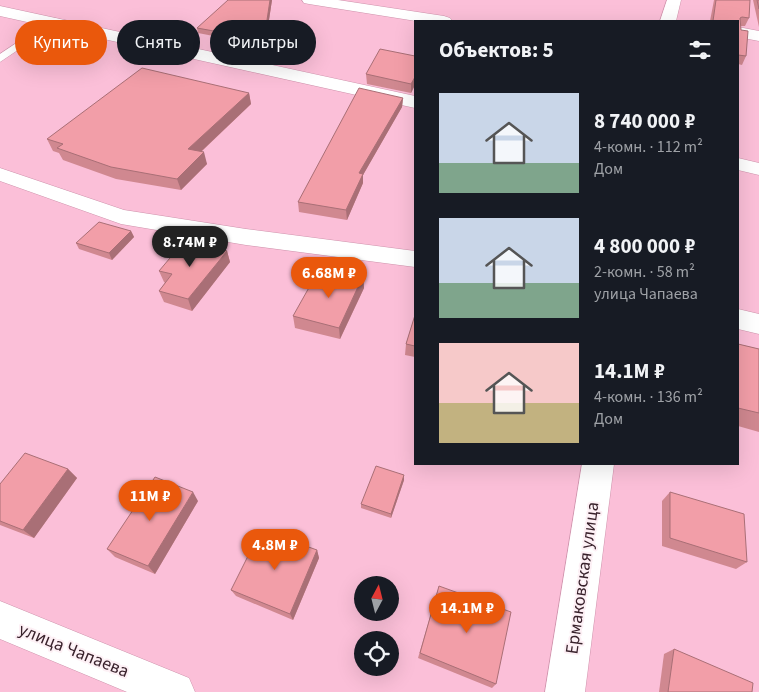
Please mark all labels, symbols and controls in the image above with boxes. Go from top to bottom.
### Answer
chip: Купить [15,20,107,65]
chip: Снять [117,20,200,65]
chip: Фильтры [210,20,316,65]
text: Объектов: 5 [439,35,554,65]
icon: filters [686,36,714,64]
text: 8 740 000 ₽ [594,106,695,136]
icon: home [479,113,539,173]
text: 4-комн. · 112 m² [594,136,703,158]
text: Дом [594,158,623,180]
pin: 8.74M ₽ [144,226,236,268]
text: 8.74M ₽ [163,231,217,253]
text: 4 800 000 ₽ [594,231,695,261]
icon: home [479,238,539,298]
pin: 6.68M ₽ [283,256,375,299]
text: 2-комн. · 58 m² [594,261,695,283]
text: 6.68M ₽ [302,262,356,284]
text: улица Чапаева [594,283,698,305]
text: 14.1M ₽ [594,356,665,386]
icon: home [479,363,539,423]
text: 4-комн. · 136 m² [594,386,703,408]
text: Дом [594,408,623,430]
pin: 11M ₽ [115,480,185,522]
text: 11M ₽ [130,485,170,507]
street label: Ермаковская улица [559,500,606,656]
pin: 4.8M ₽ [234,528,316,571]
text: 4.8M ₽ [252,534,298,556]
north arrow [354,576,399,621]
map controls [354,576,399,676]
pin: 14.1M ₽ [421,592,513,634]
text: 14.1M ₽ [440,597,494,619]
street label: улица Чапаева [15,617,133,684]
button: locate [354,631,399,676]

